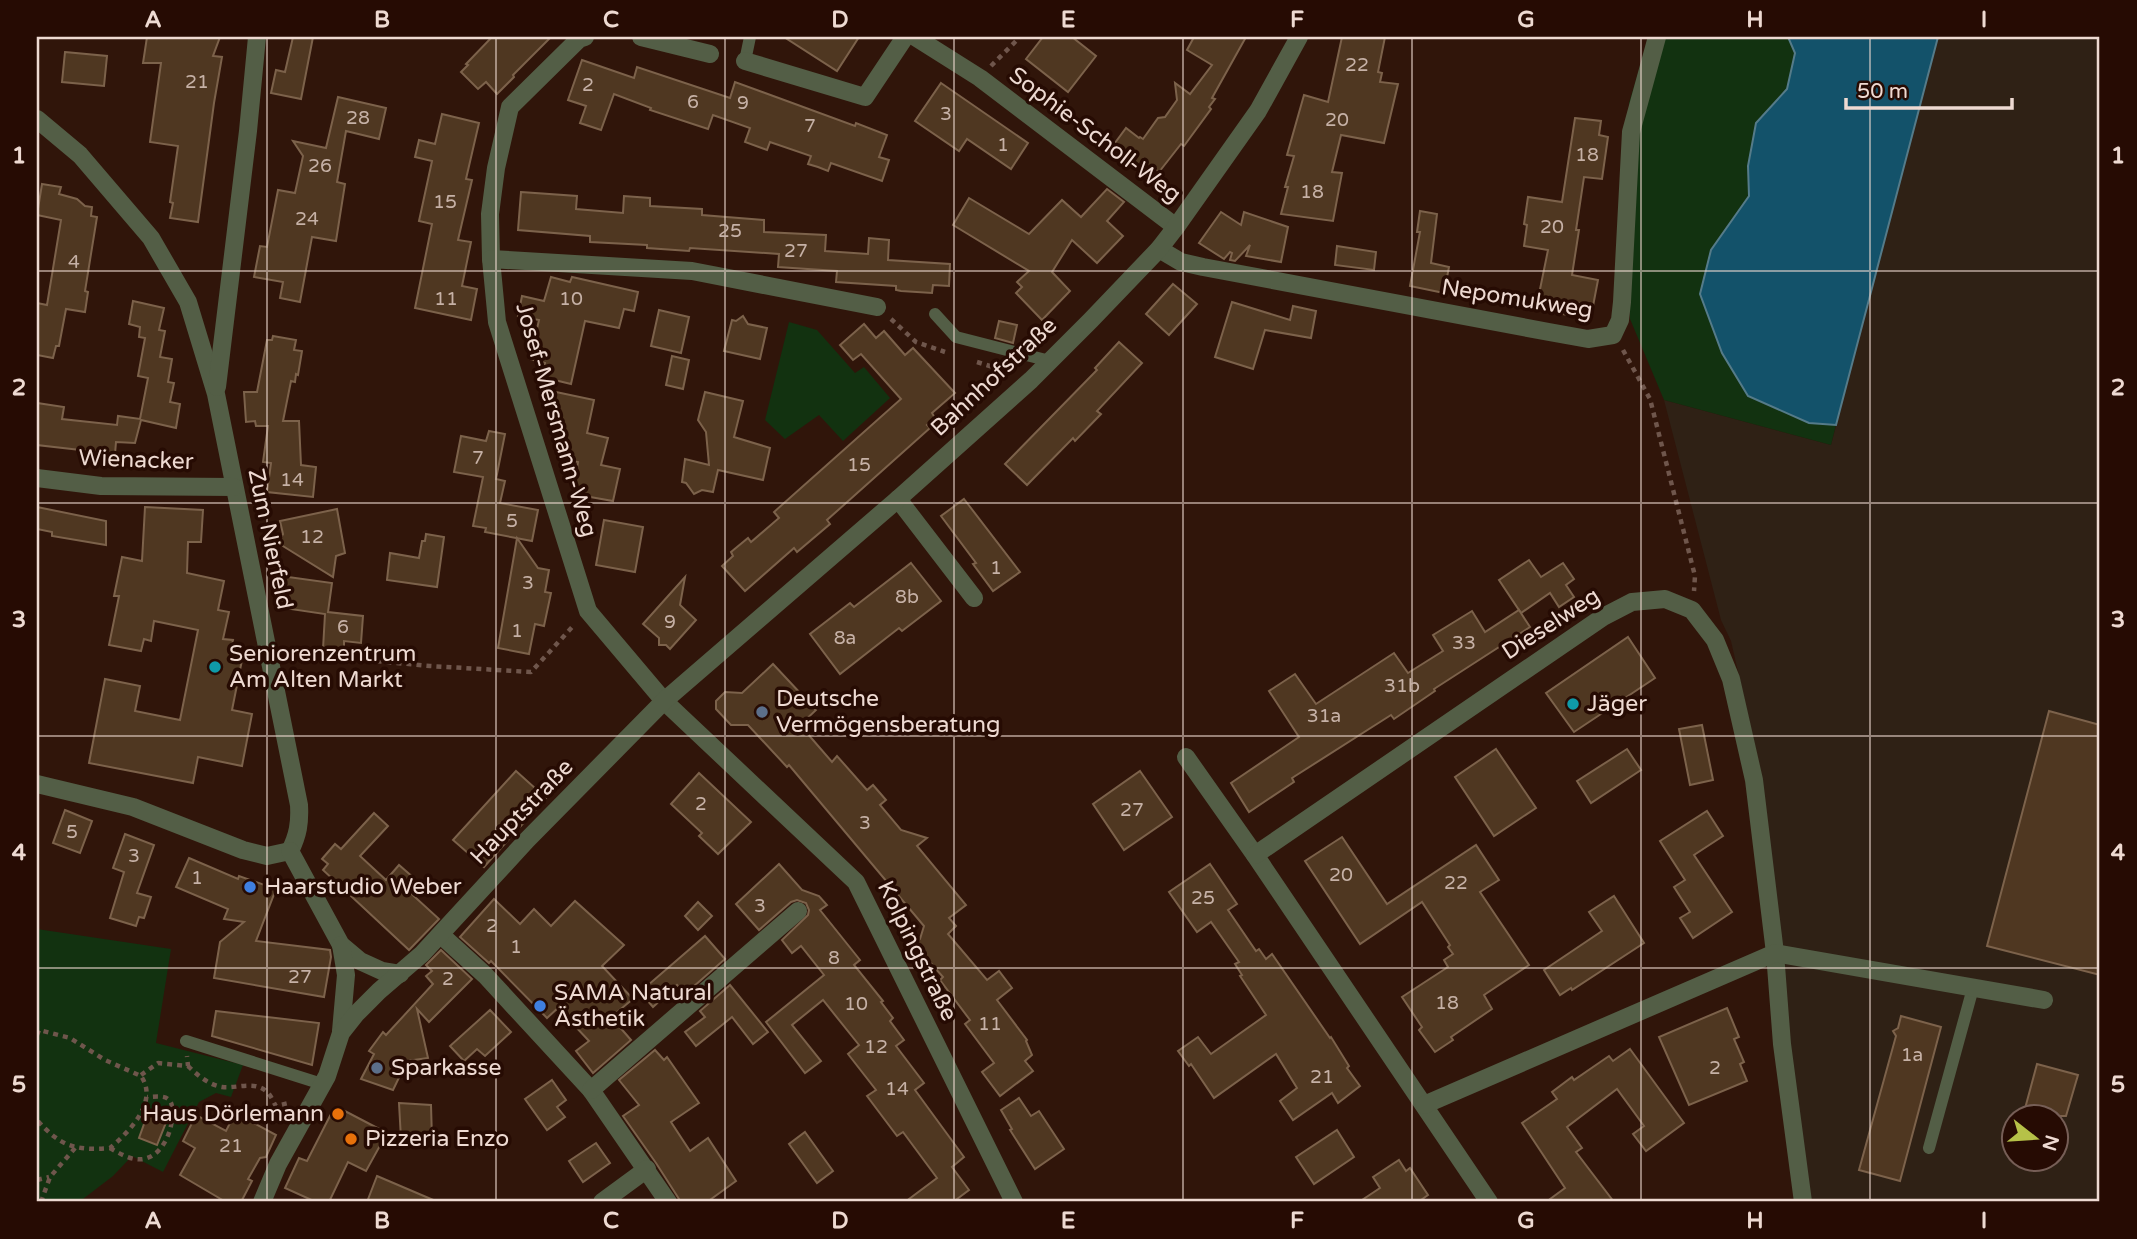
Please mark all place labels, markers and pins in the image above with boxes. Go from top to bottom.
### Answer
place label: Seniorenzentrum Am Alten Markt [229,640,416,694]
marker: Seniorenzentrum Am Alten Markt [207,659,223,675]
place label: Deutsche Vermögensberatung [776,685,1001,739]
place label: Jäger [1587,690,1647,718]
marker: Jäger [1565,696,1581,712]
marker: Deutsche Vermögensberatung [754,704,770,720]
place label: Haarstudio Weber [264,873,462,901]
marker: Haarstudio Weber [242,879,258,895]
place label: SAMA Natural Ästhetik [554,979,712,1033]
marker: SAMA Natural Ästhetik [532,998,548,1014]
place label: Sparkasse [391,1054,502,1082]
marker: Sparkasse [369,1060,385,1076]
place label: Haus Dörlemann [142,1100,324,1128]
marker: Haus Dörlemann [330,1106,346,1122]
place label: Pizzeria Enzo [365,1125,509,1153]
marker: Pizzeria Enzo [343,1131,359,1147]

